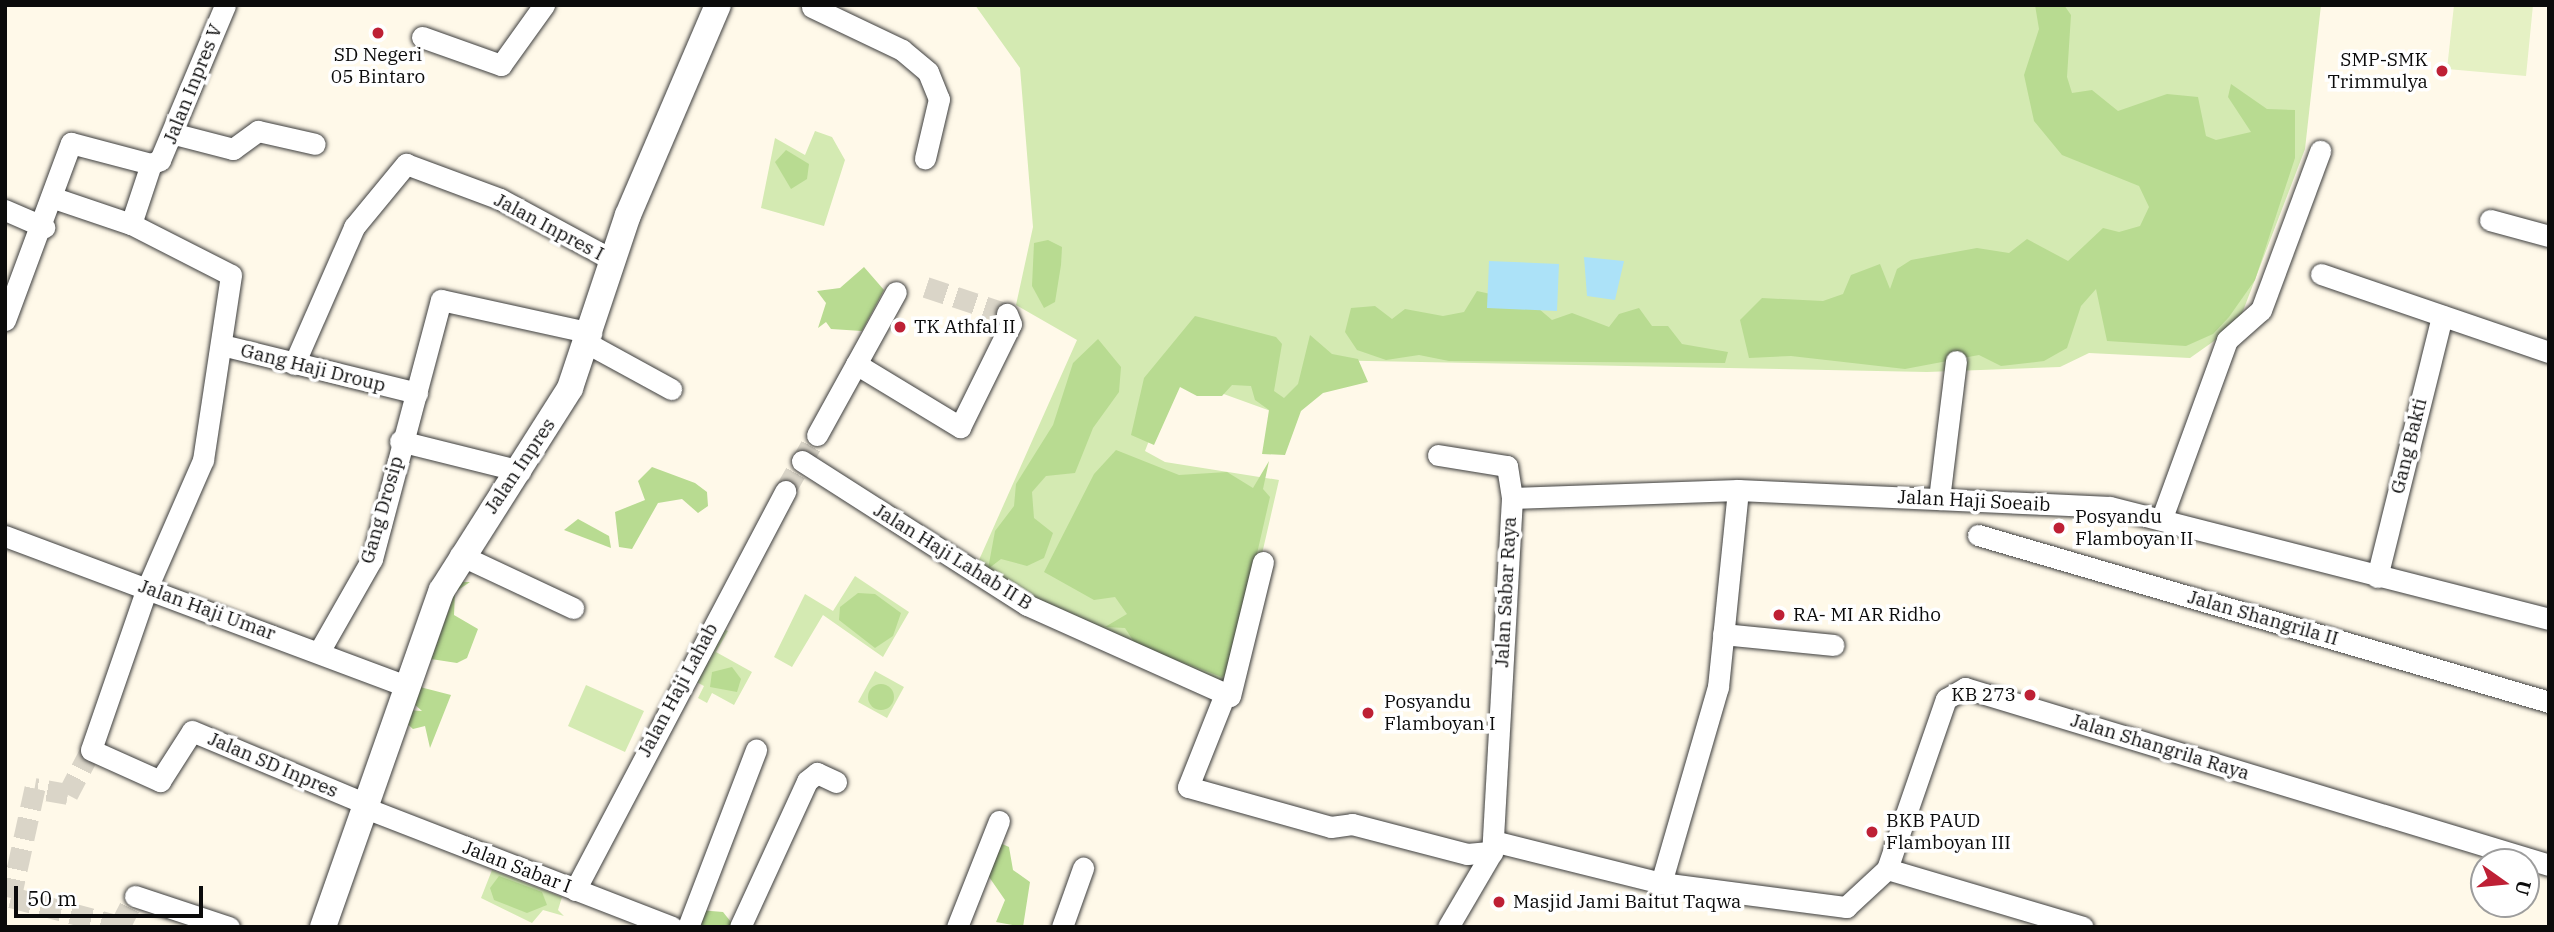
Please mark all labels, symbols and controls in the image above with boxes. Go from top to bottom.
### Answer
street label: Jalan Inpres V [159,21,227,147]
marker: SD Negeri 05 Bintaro [370,25,386,41]
place label: SD Negeri 05 Bintaro [331,44,425,88]
place label: SMP-SMK Trimmulya [2328,49,2428,93]
marker: SMP-SMK Trimmulya [2434,63,2450,79]
street label: Jalan Inpres I [490,189,608,265]
place label: TK Athfal II [914,316,1016,338]
marker: TK Athfal II [892,319,908,335]
street label: Gang Haji Droup [238,339,388,397]
street label: Gang Bakti [2386,396,2432,496]
street label: Jalan Inpres [480,414,560,518]
street label: Gang Drosip [356,454,408,566]
street label: Jalan Haji Soeaib [1897,486,2051,516]
street label: Jalan Haji Lahab II B [869,499,1037,615]
place label: Posyandu Flamboyan II [2075,506,2193,550]
street label: Jalan Sabar Raya [1491,516,1521,668]
marker: Posyandu Flamboyan II [2049,518,2069,538]
street label: Jalan Haji Umar [135,575,279,645]
street label: Jalan Shangrila II [2185,586,2341,650]
place label: RA- MI AR Ridho [1793,604,1941,626]
marker: RA- MI AR Ridho [1771,607,1787,623]
street label: Jalan Haji Lahab [633,619,723,761]
place label: KB 273 [1951,684,2016,706]
marker: KB 273 [2022,687,2038,703]
place label: Posyandu Flamboyan I [1384,691,1496,735]
marker: Posyandu Flamboyan I [1358,703,1378,723]
street label: Jalan Shangrila Raya [2068,709,2252,785]
street label: Jalan SD Inpres [205,727,341,803]
place label: BKB PAUD Flamboyan III [1886,810,2011,854]
marker: BKB PAUD Flamboyan III [1864,824,1880,840]
street label: Jalan Sabar I [460,836,574,898]
north arrow [2470,848,2540,918]
scale bar [18,872,206,916]
text: U [2510,878,2537,898]
text: 50 m [27,884,77,912]
place label: Masjid Jami Baitut Taqwa [1513,891,1741,913]
marker: Masjid Jami Baitut Taqwa [1491,894,1507,910]

